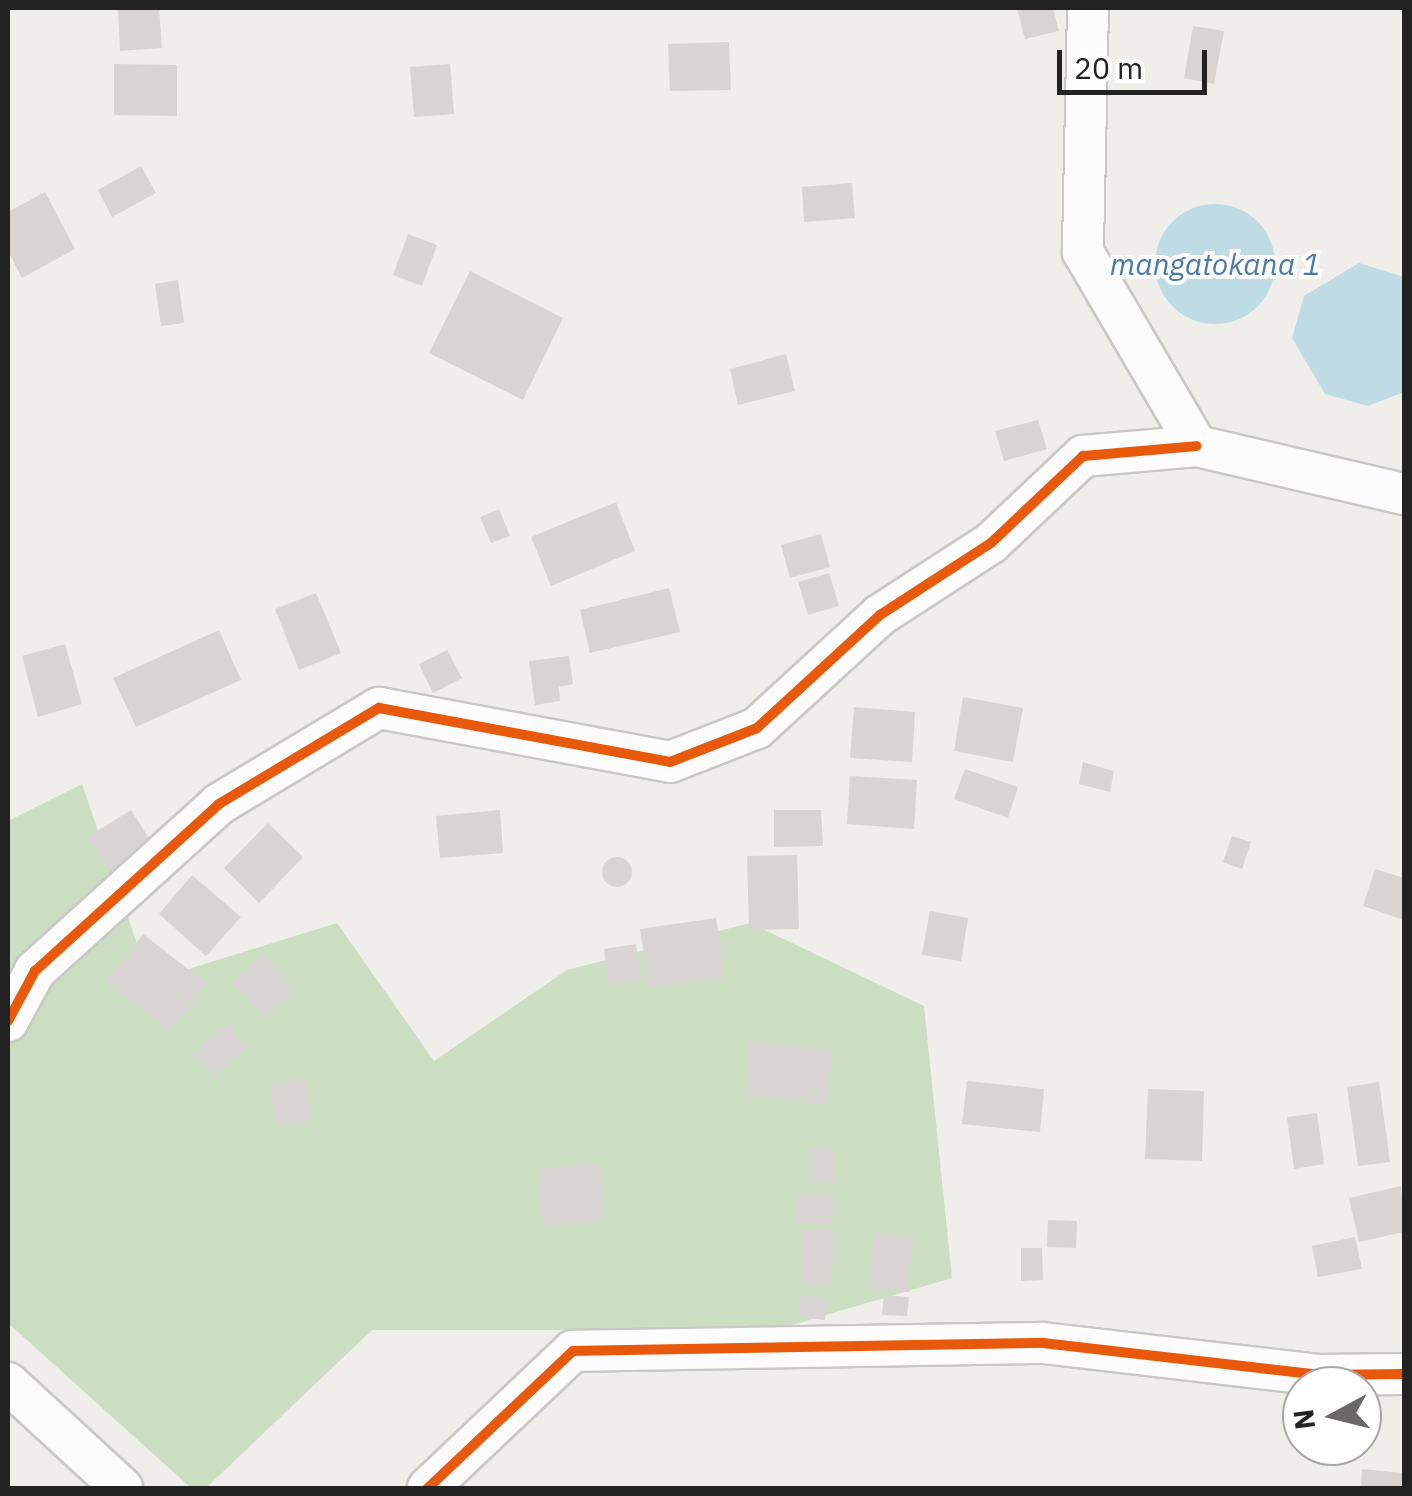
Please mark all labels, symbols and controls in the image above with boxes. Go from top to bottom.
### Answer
scale bar [1062,30,1212,92]
text: 20 m [1074,48,1143,87]
water label: mangatokana 1 [1110,246,1320,282]
north arrow [1282,1366,1382,1466]
text: N [1284,1407,1323,1432]

